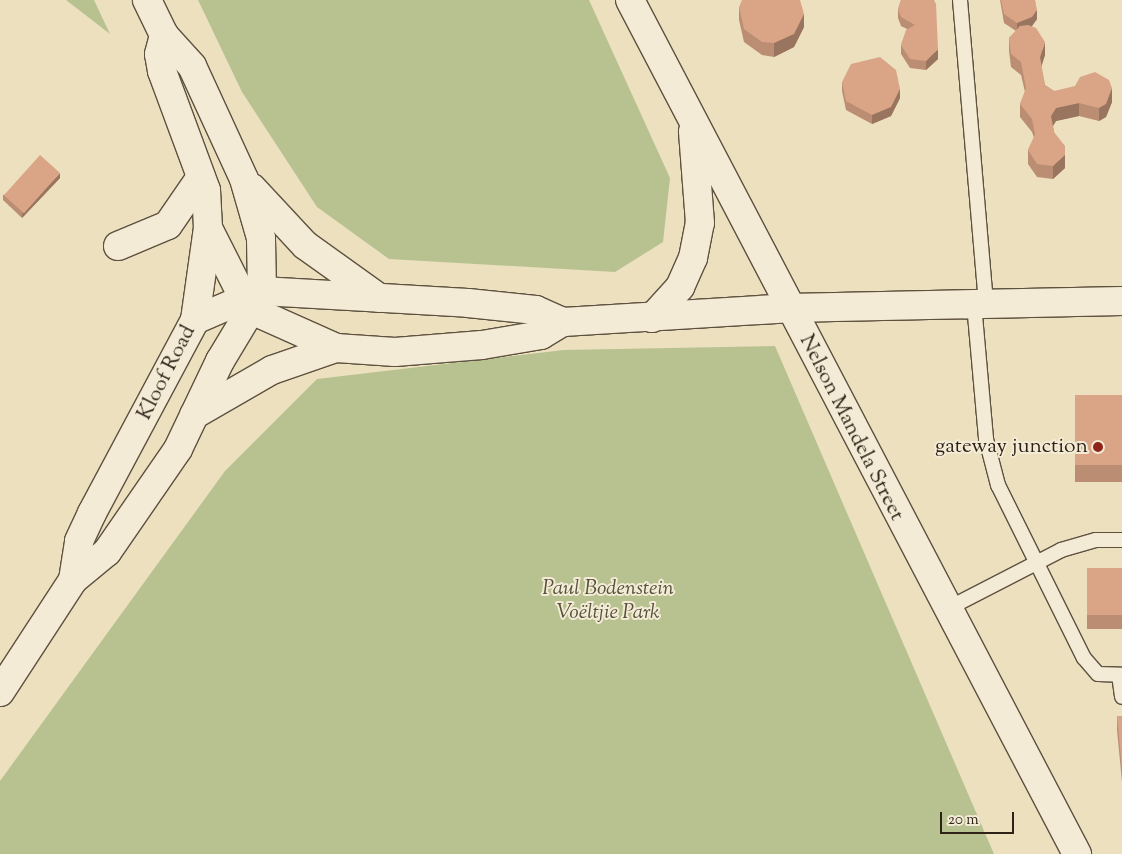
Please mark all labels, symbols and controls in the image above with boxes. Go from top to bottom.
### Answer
street label: Kloof Road [132,322,202,424]
street label: Nelson Mandela Street [793,331,909,525]
place label: gateway junction [935,434,1088,460]
marker: gateway junction [1092,441,1104,453]
park label: Paul Bodenstein Voëltjie Park [542,576,674,626]
scale bar [942,802,1016,834]
text: 20 m [948,810,979,831]

